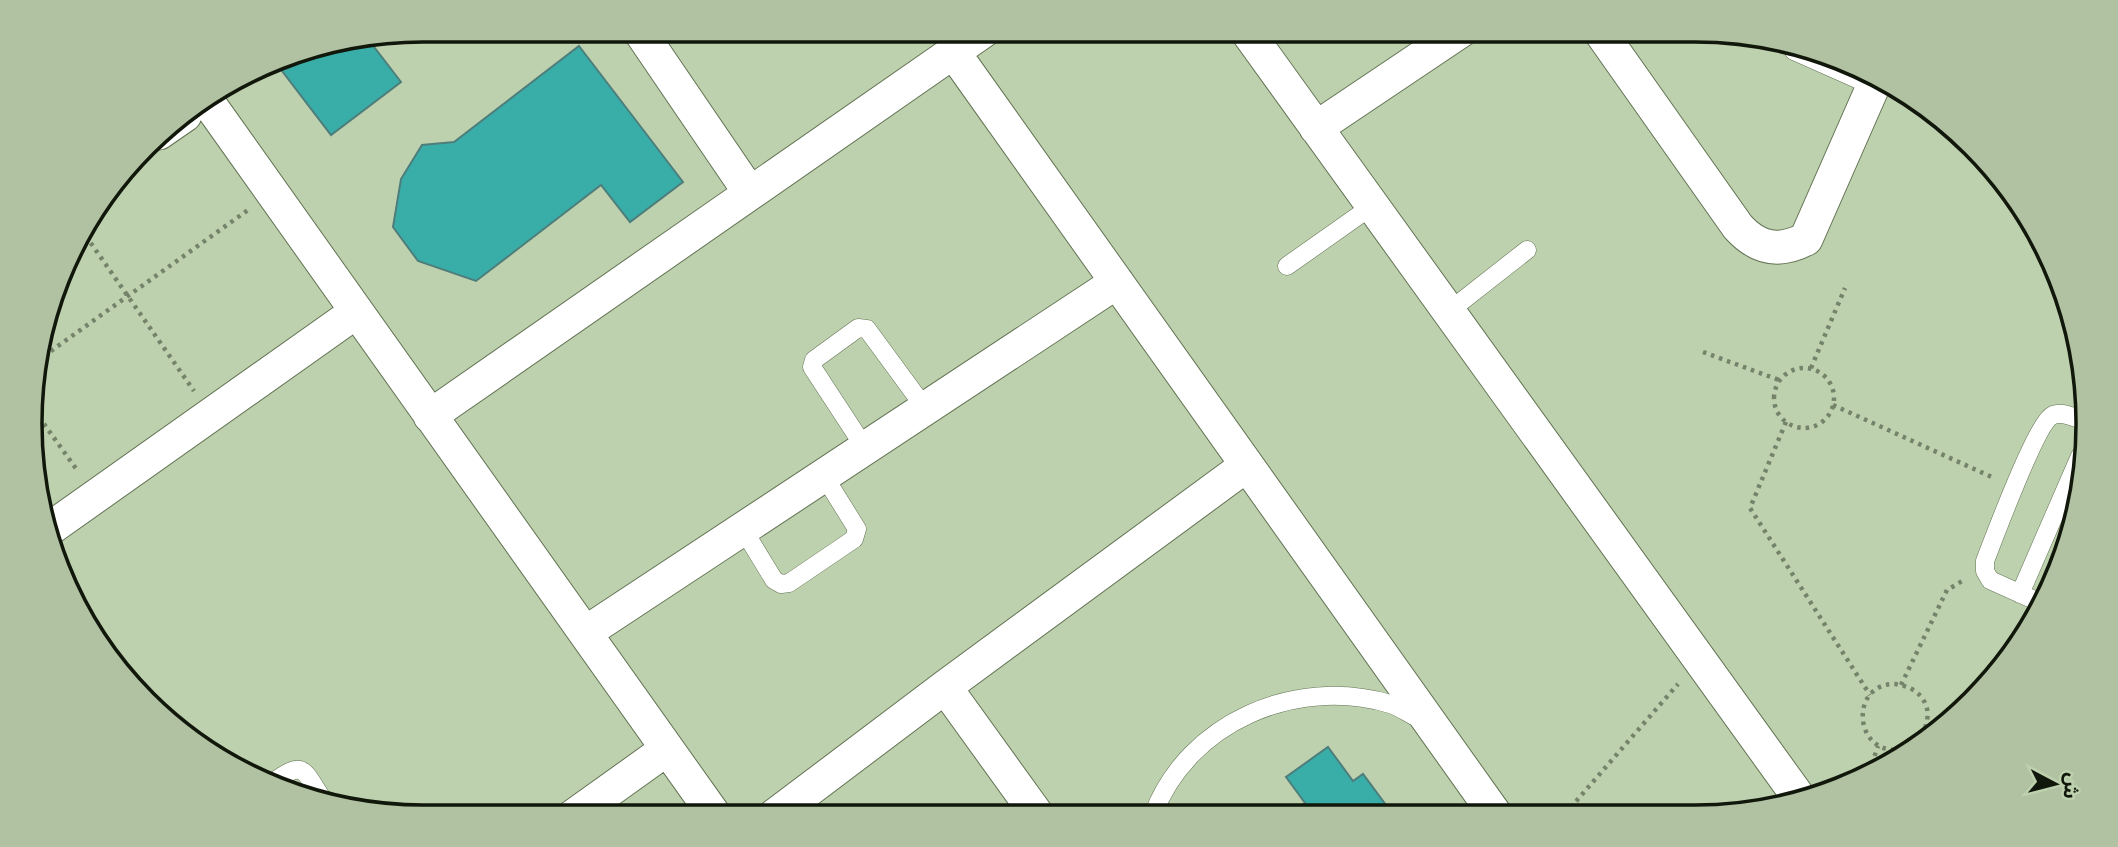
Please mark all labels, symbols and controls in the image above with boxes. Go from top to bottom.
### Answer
north arrow [2020,749,2090,819]
text: ش [2058,772,2085,800]

